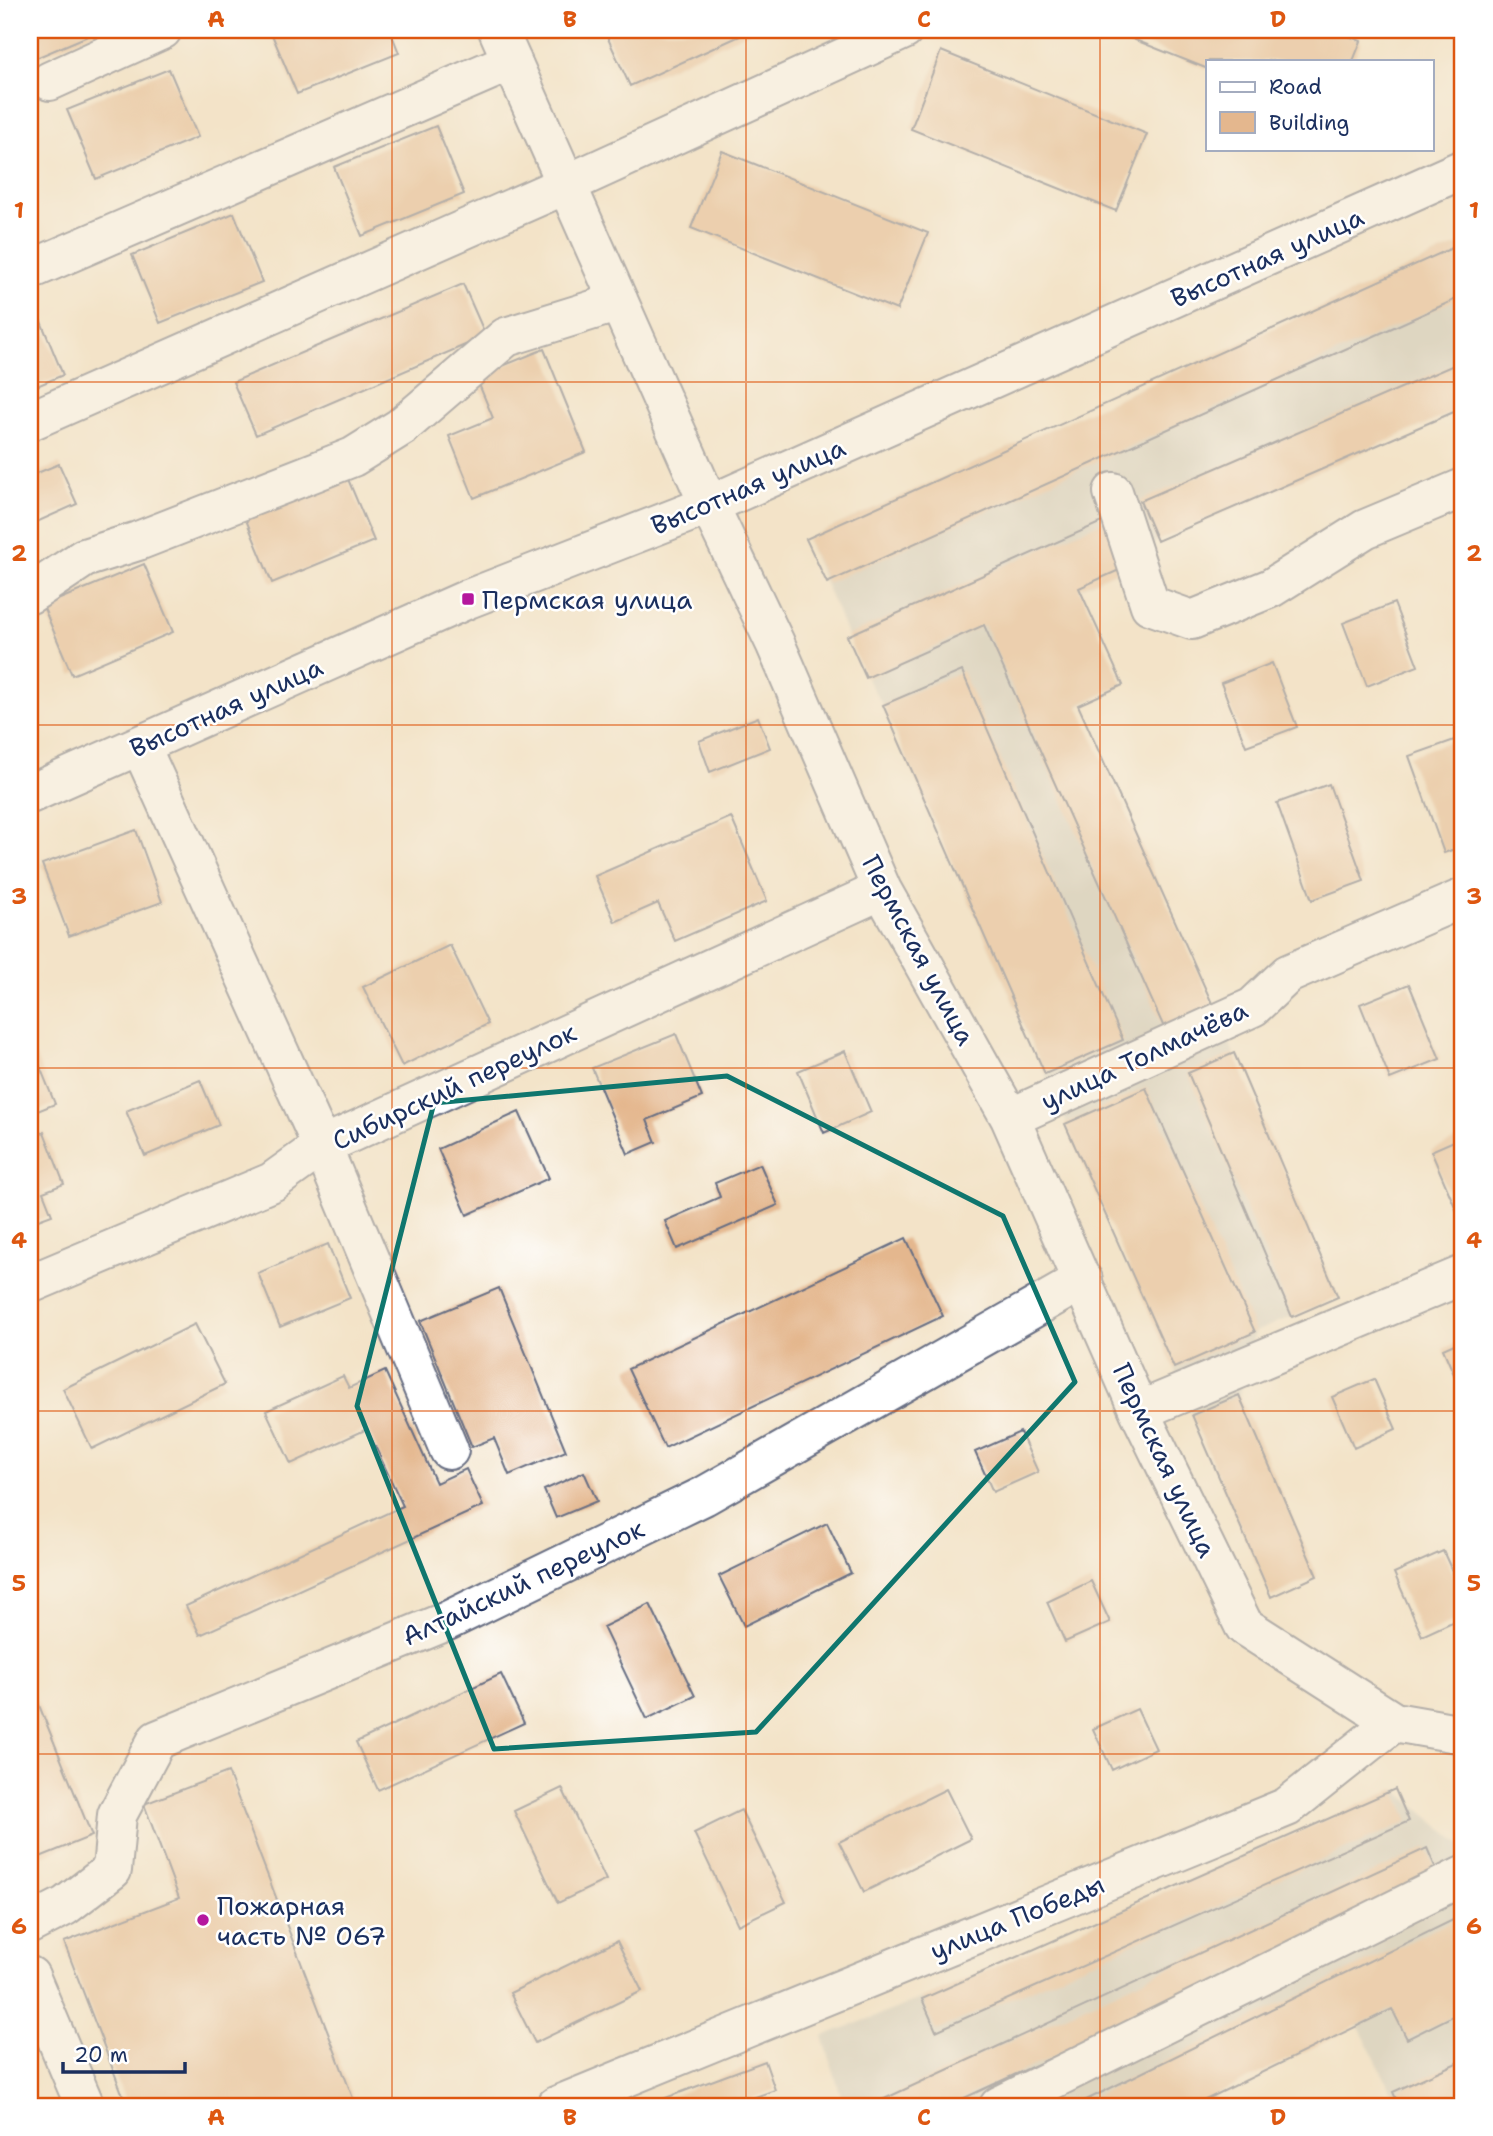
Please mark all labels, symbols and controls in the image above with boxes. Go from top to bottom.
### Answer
text: A [207,4,225,34]
text: B [563,4,577,34]
text: C [917,4,931,34]
text: D [1270,4,1286,34]
legend [1206,60,1434,150]
text: Road [1269,73,1322,101]
text: Building [1269,109,1349,137]
text: 1 [14,195,24,225]
text: 1 [1469,195,1479,225]
street label: Высотная улица [1165,199,1369,315]
street label: Высотная улица [646,429,850,543]
text: 2 [11,538,27,568]
text: 2 [1466,538,1482,568]
place label: Пермская улица [482,582,692,617]
marker: Пермская улица [460,591,476,607]
street label: Высотная улица [124,649,328,765]
street label: Пермская улица [854,849,984,1051]
text: 3 [11,881,27,911]
text: 3 [1466,881,1482,911]
street label: улица Толмачёва [1035,992,1253,1118]
street label: Сибирский переулок [326,1014,582,1158]
text: 4 [11,1225,27,1255]
text: 4 [1466,1225,1482,1255]
street label: Пермская улица [1105,1357,1225,1563]
street label: Алтайский переулок [396,1510,650,1654]
text: 5 [12,1568,26,1598]
text: 5 [1467,1568,1481,1598]
street label: улица Победы [925,1866,1109,1968]
place label: Пожарная часть № 067 [217,1888,386,1953]
text: 6 [11,1911,27,1941]
text: 6 [1466,1911,1482,1941]
marker: Пожарная часть № 067 [195,1912,211,1928]
scale bar [63,2031,186,2075]
text: 20 m [74,2041,128,2069]
text: A [207,2102,225,2132]
text: B [563,2102,577,2132]
text: C [917,2102,931,2132]
text: D [1270,2102,1286,2132]

